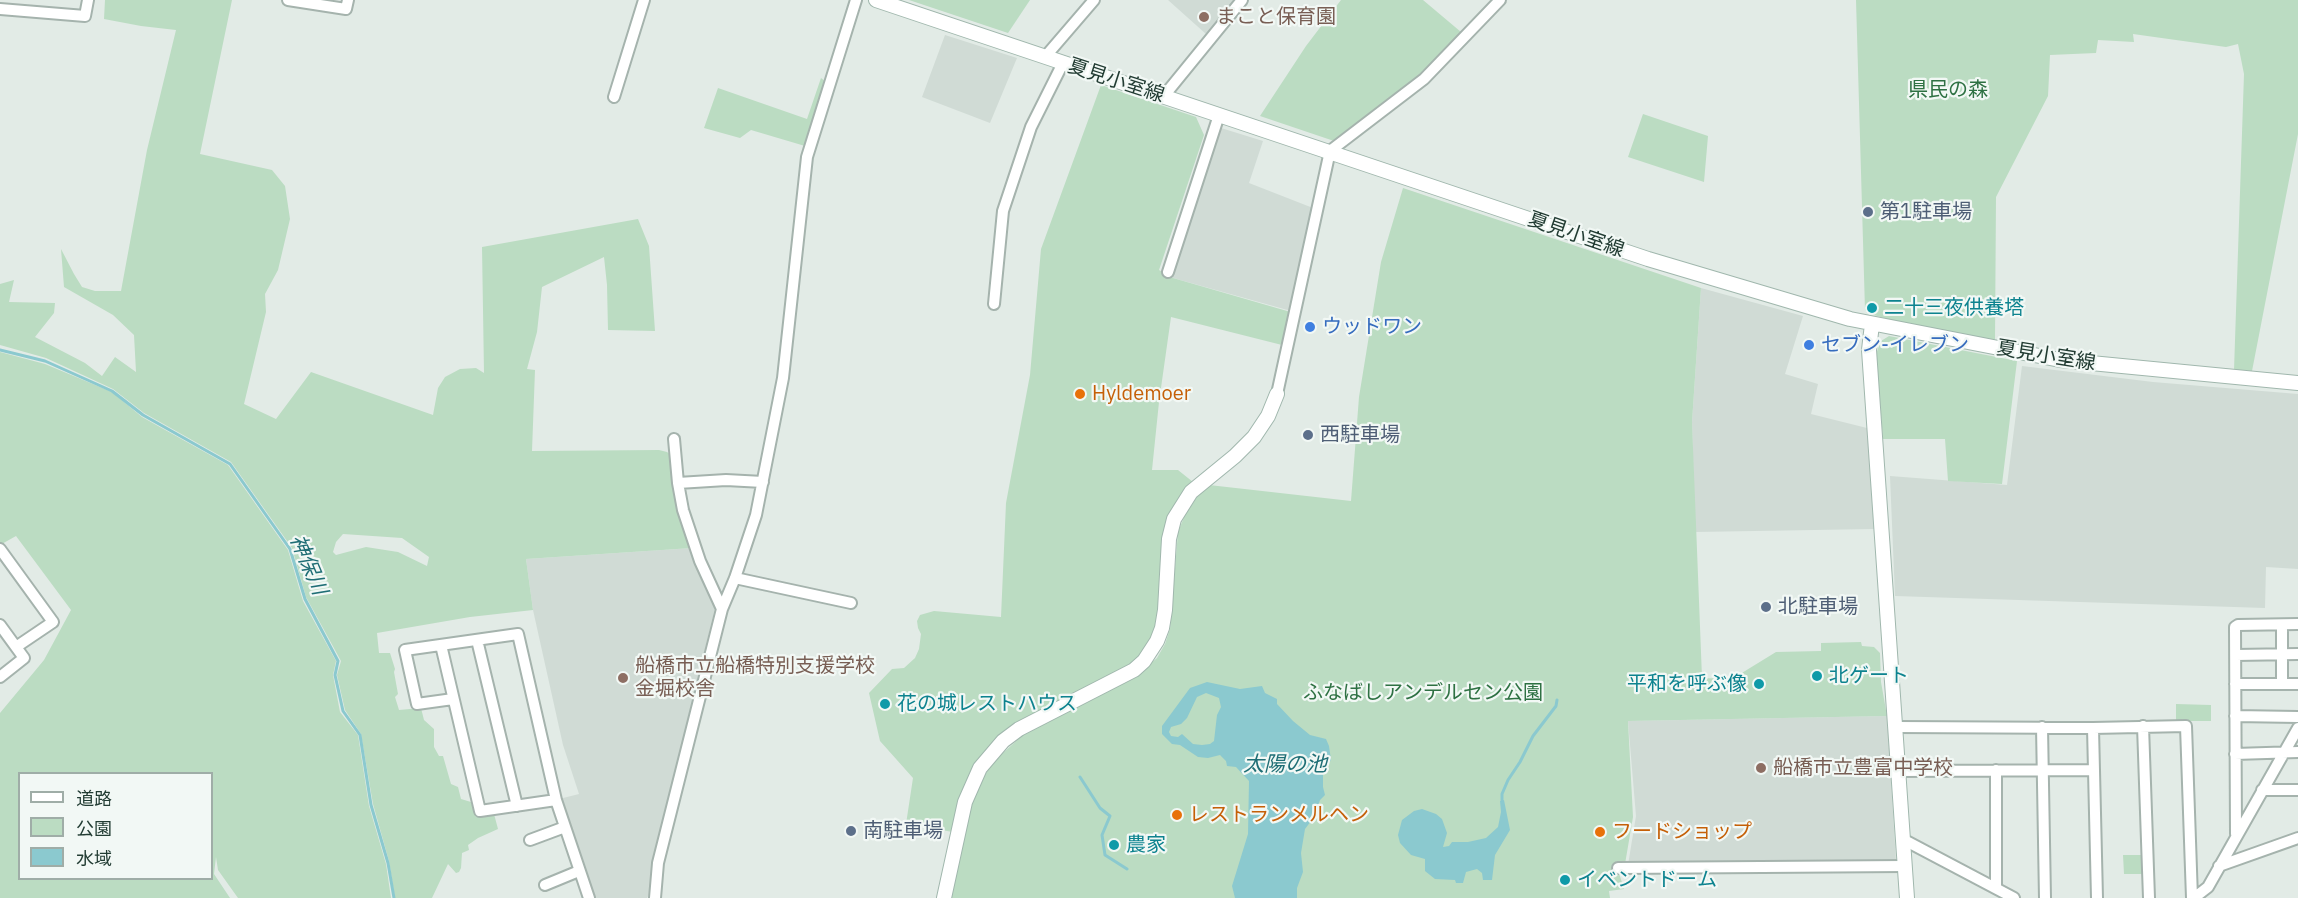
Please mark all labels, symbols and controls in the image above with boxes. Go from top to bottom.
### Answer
place label: まこと保育園 [1216,5,1336,29]
marker: まこと保育園 [1197,10,1211,24]
street label: 夏見小室線 [1065,54,1167,108]
park label: 県民の森 [1908,78,1988,102]
place label: 第1駐車場 [1880,200,1972,224]
marker: 第1駐車場 [1861,205,1875,219]
street label: 夏見小室線 [1525,207,1627,263]
place label: 二十三夜供養塔 [1884,296,2024,320]
marker: 二十三夜供養塔 [1865,301,1879,315]
place label: ウッドワン [1322,315,1422,339]
marker: ウッドワン [1303,320,1317,334]
place label: セブン-イレブン [1821,333,1969,357]
street label: 夏見小室線 [1995,336,2097,376]
marker: セブン-イレブン [1802,338,1816,352]
place label: Hyldemoer [1092,382,1191,406]
marker: Hyldemoer [1073,387,1087,401]
place label: 西駐車場 [1320,423,1400,447]
marker: 西駐車場 [1301,428,1315,442]
water label: 神保川 [284,531,332,599]
place label: 北駐車場 [1778,595,1858,619]
marker: 北駐車場 [1759,600,1773,614]
place label: 船橋市立船橋特別支援学校 金堀校舎 [635,654,875,701]
place label: 北ゲート [1829,664,1909,688]
marker: 北ゲート [1810,669,1824,683]
marker: 船橋市立船橋特別支援学校 金堀校舎 [616,671,630,685]
place label: 平和を呼ぶ像 [1627,672,1747,696]
marker: 平和を呼ぶ像 [1752,677,1766,691]
park label: ふなばしアンデルセン公園 [1303,681,1543,705]
place label: 花の城レストハウス [897,692,1077,716]
marker: 花の城レストハウス [878,697,892,711]
water label: 太陽の池 [1243,752,1327,778]
place label: 船橋市立豊富中学校 [1773,756,1953,780]
marker: 船橋市立豊富中学校 [1754,761,1768,775]
legend [18,772,213,880]
text: 道路 [76,787,112,810]
place label: レストランメルヘン [1189,803,1369,827]
marker: レストランメルヘン [1170,808,1184,822]
text: 公園 [76,817,112,840]
place label: 南駐車場 [863,819,943,843]
place label: フードショップ [1612,820,1752,844]
marker: 南駐車場 [844,824,858,838]
marker: フードショップ [1593,825,1607,839]
place label: 農家 [1126,833,1166,857]
marker: 農家 [1107,838,1121,852]
text: 水域 [76,847,112,870]
place label: イベントドーム [1577,868,1717,892]
marker: イベントドーム [1558,873,1572,887]

